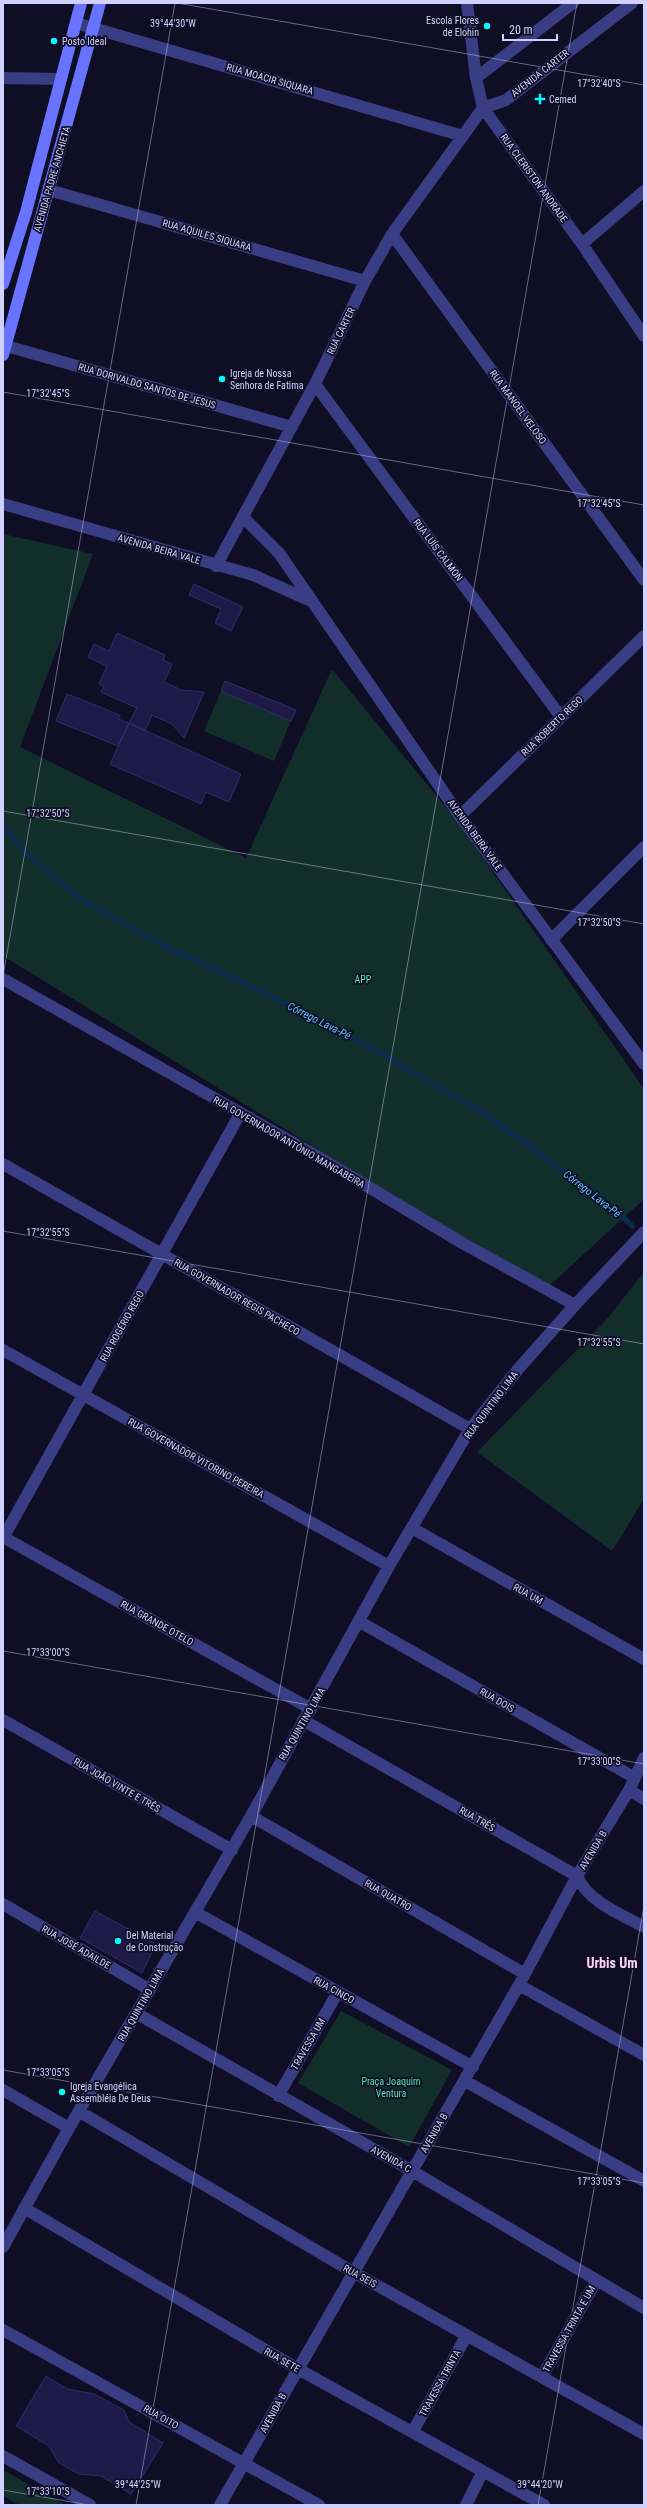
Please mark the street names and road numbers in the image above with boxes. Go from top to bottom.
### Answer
street label: AVENIDA CARTER [509,47,572,99]
street label: RUA MOACIR SIQUARA [225,61,315,97]
street label: AVENIDA PADRE ANCHIETA [32,125,72,233]
street label: RUA CLERISTON ANDRADE [498,132,570,224]
street label: RUA AQUILES SIQUARA [161,217,253,253]
street label: RUA CARTER [325,305,357,356]
street label: RUA DORIVALDO SANTOS DE JESUS [77,361,217,411]
street label: RUA MANOEL VELOSO [487,368,549,446]
street label: RUA LUÍS CALMON [411,516,466,583]
street label: AVENIDA BEIRA VALE [116,532,202,566]
street label: RUA ROBERTO REGO [519,694,585,758]
street label: AVENIDA BEIRA VALE [445,797,505,873]
street label: RUA GOVERNADOR ANTÔNIO MANGABEIRA [211,1093,367,1190]
street label: RUA GOVERNADOR REGIS PACHECO [172,1256,302,1338]
street label: RUA ROGÉRIO REGO [97,1288,146,1363]
street label: RUA QUINTINO LIMA [462,1369,520,1441]
street label: RUA GOVERNADOR VITORINO PEREIRA [126,1416,266,1500]
street label: RUA UM [511,1581,545,1607]
street label: RUA GRANDE OTELO [119,1598,195,1648]
street label: RUA QUINTINO LIMA [277,1686,327,1762]
street label: RUA DOIS [478,1686,516,1714]
street label: RUA JOÃO VINTE E TRÊS [72,1755,163,1814]
street label: RUA TRÊS [457,1804,497,1834]
street label: AVENIDA B [577,1828,609,1872]
street label: RUA QUATRO [363,1877,413,1913]
street label: RUA JOSÉ ADAILDE [40,1922,113,1971]
street label: RUA QUINTINO LIMA [116,1967,166,2043]
street label: RUA CINCO [312,1974,356,2006]
street label: TRAVESSA UM [289,2016,327,2072]
street label: AVENIDA B [418,2111,450,2155]
street label: AVENIDA C [369,2144,413,2175]
street label: RUA SEIS [341,2262,379,2290]
street label: TRAVESSA TRINTA E UM [541,2284,597,2374]
street label: RUA SETE [262,2345,302,2375]
street label: TRAVESSA TRINTA [417,2348,463,2418]
street label: AVENIDA B [258,2391,288,2435]
street label: RUA OITO [142,2403,180,2431]

